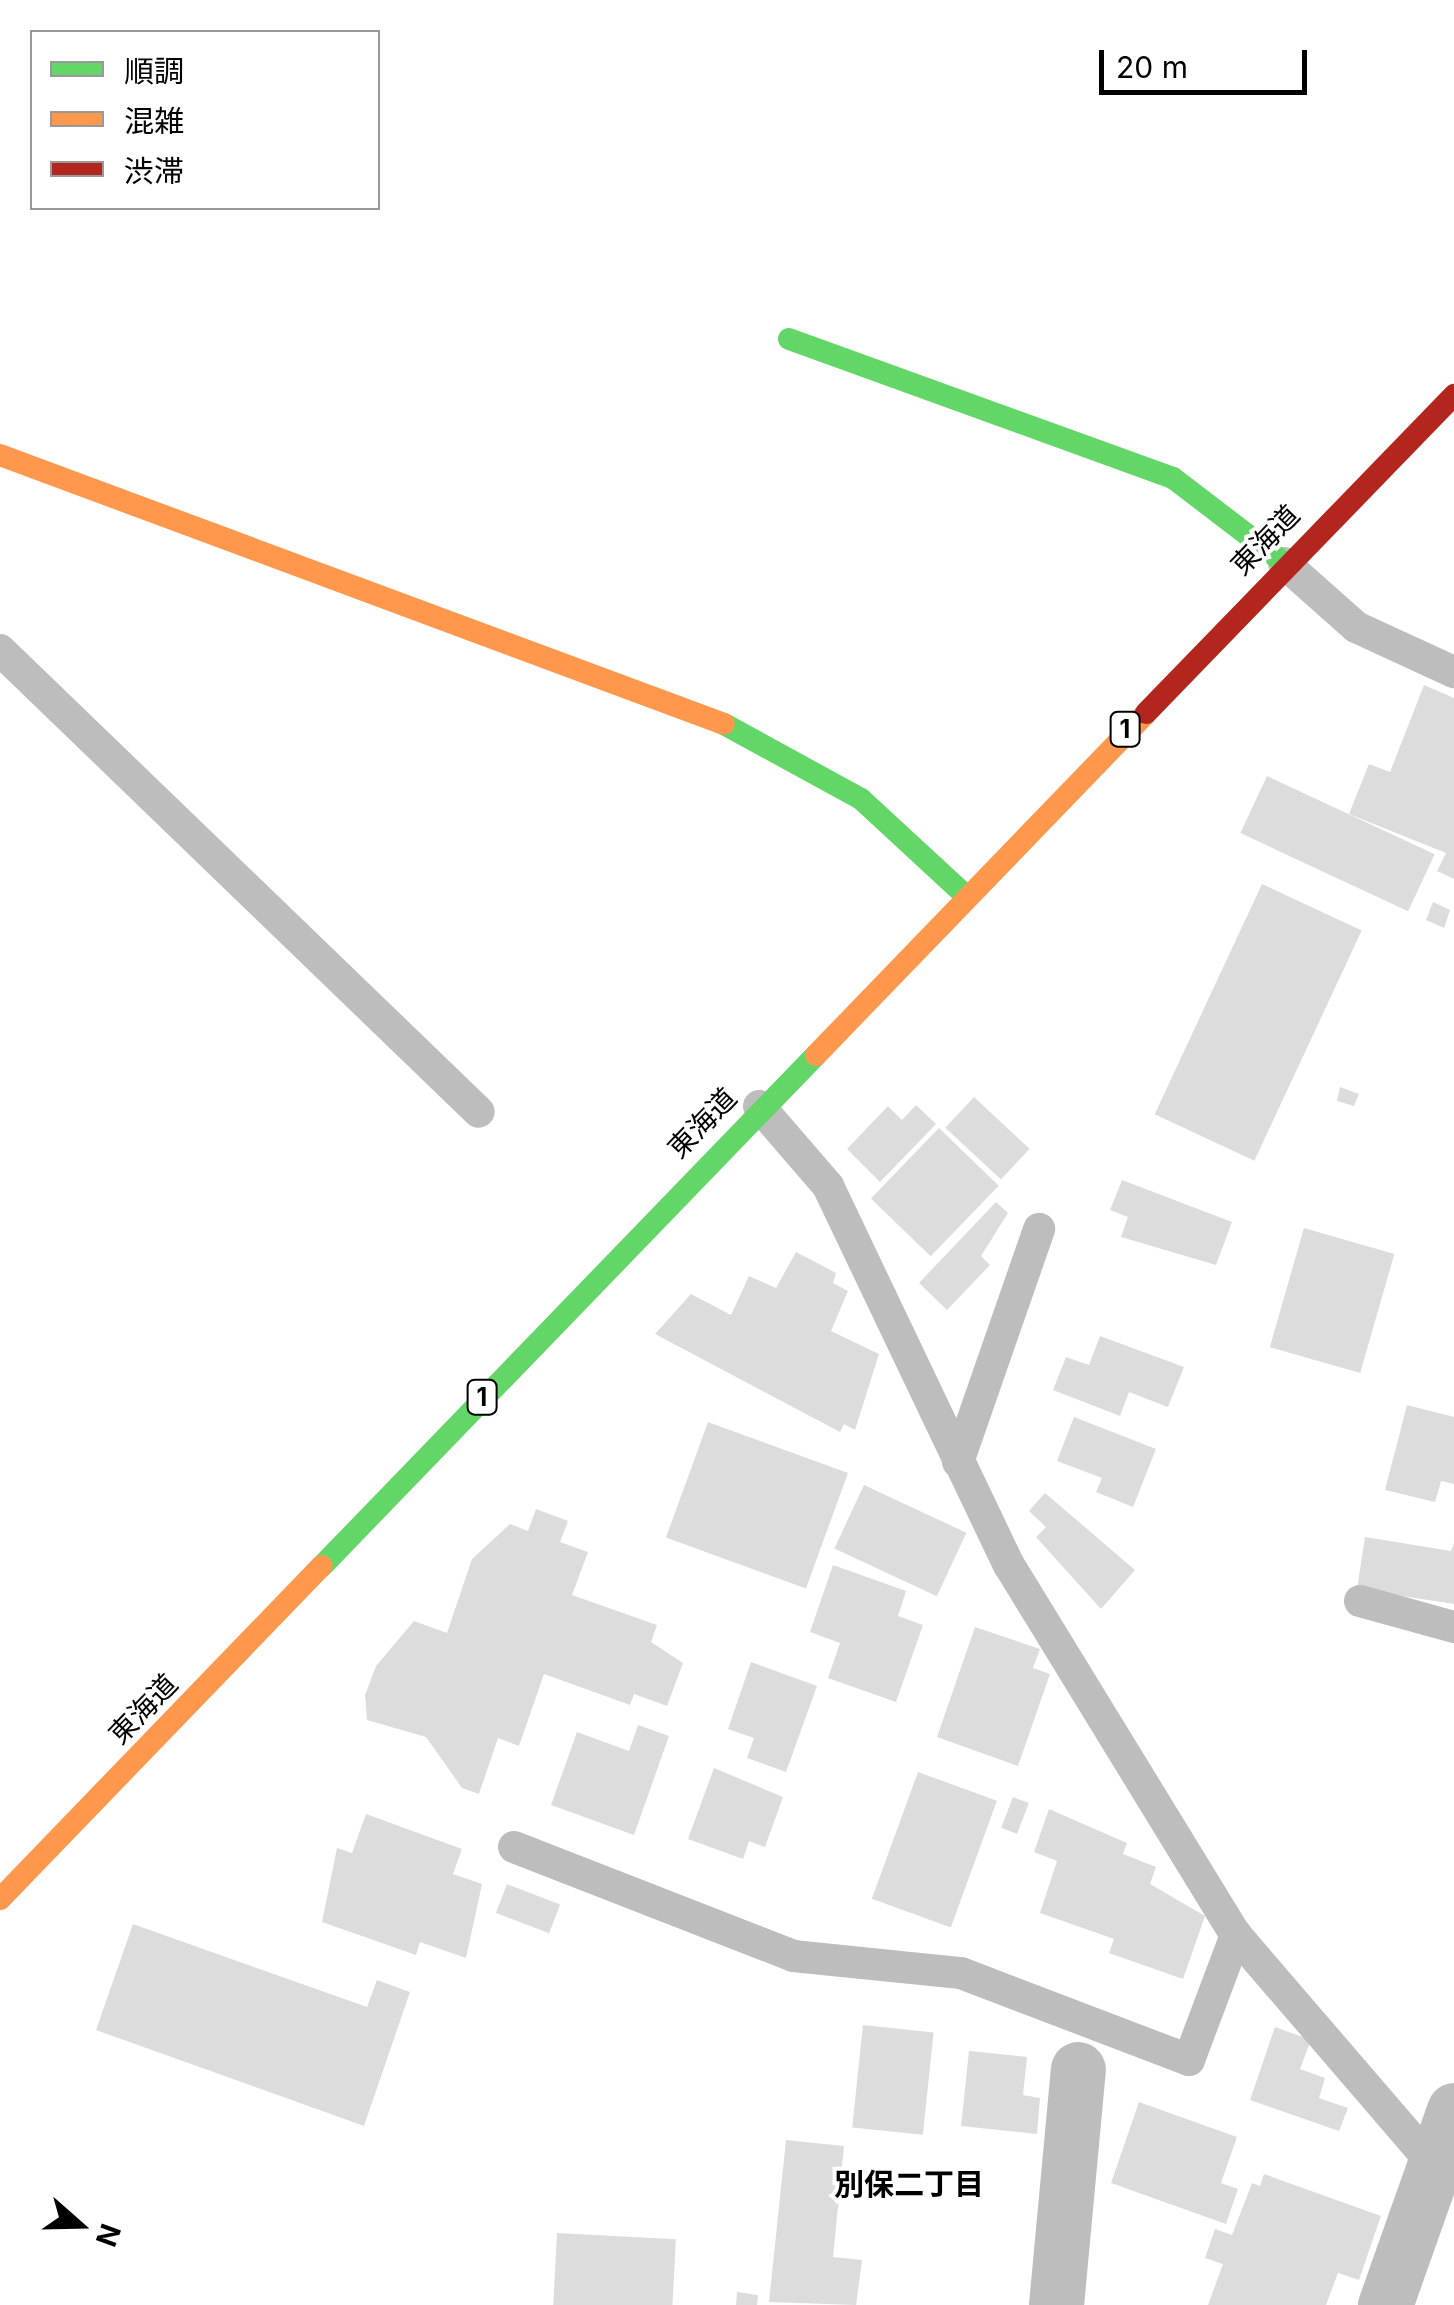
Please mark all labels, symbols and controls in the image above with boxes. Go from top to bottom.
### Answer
legend [30,30,380,210]
scale bar [1104,30,1312,92]
text: 20 m [1116,49,1188,85]
text: 順調 [124,53,184,89]
text: 混雑 [124,103,184,139]
text: 渋滞 [124,153,184,189]
street label: 東海道 [1224,498,1306,582]
road number: 1 [1108,709,1142,749]
street label: 東海道 [661,1081,743,1165]
road number: 1 [464,1377,500,1417]
street label: 東海道 [102,1667,184,1751]
district label: 別保二丁目 [834,2166,984,2202]
north arrow [30,2175,130,2275]
text: N [89,2219,128,2251]

